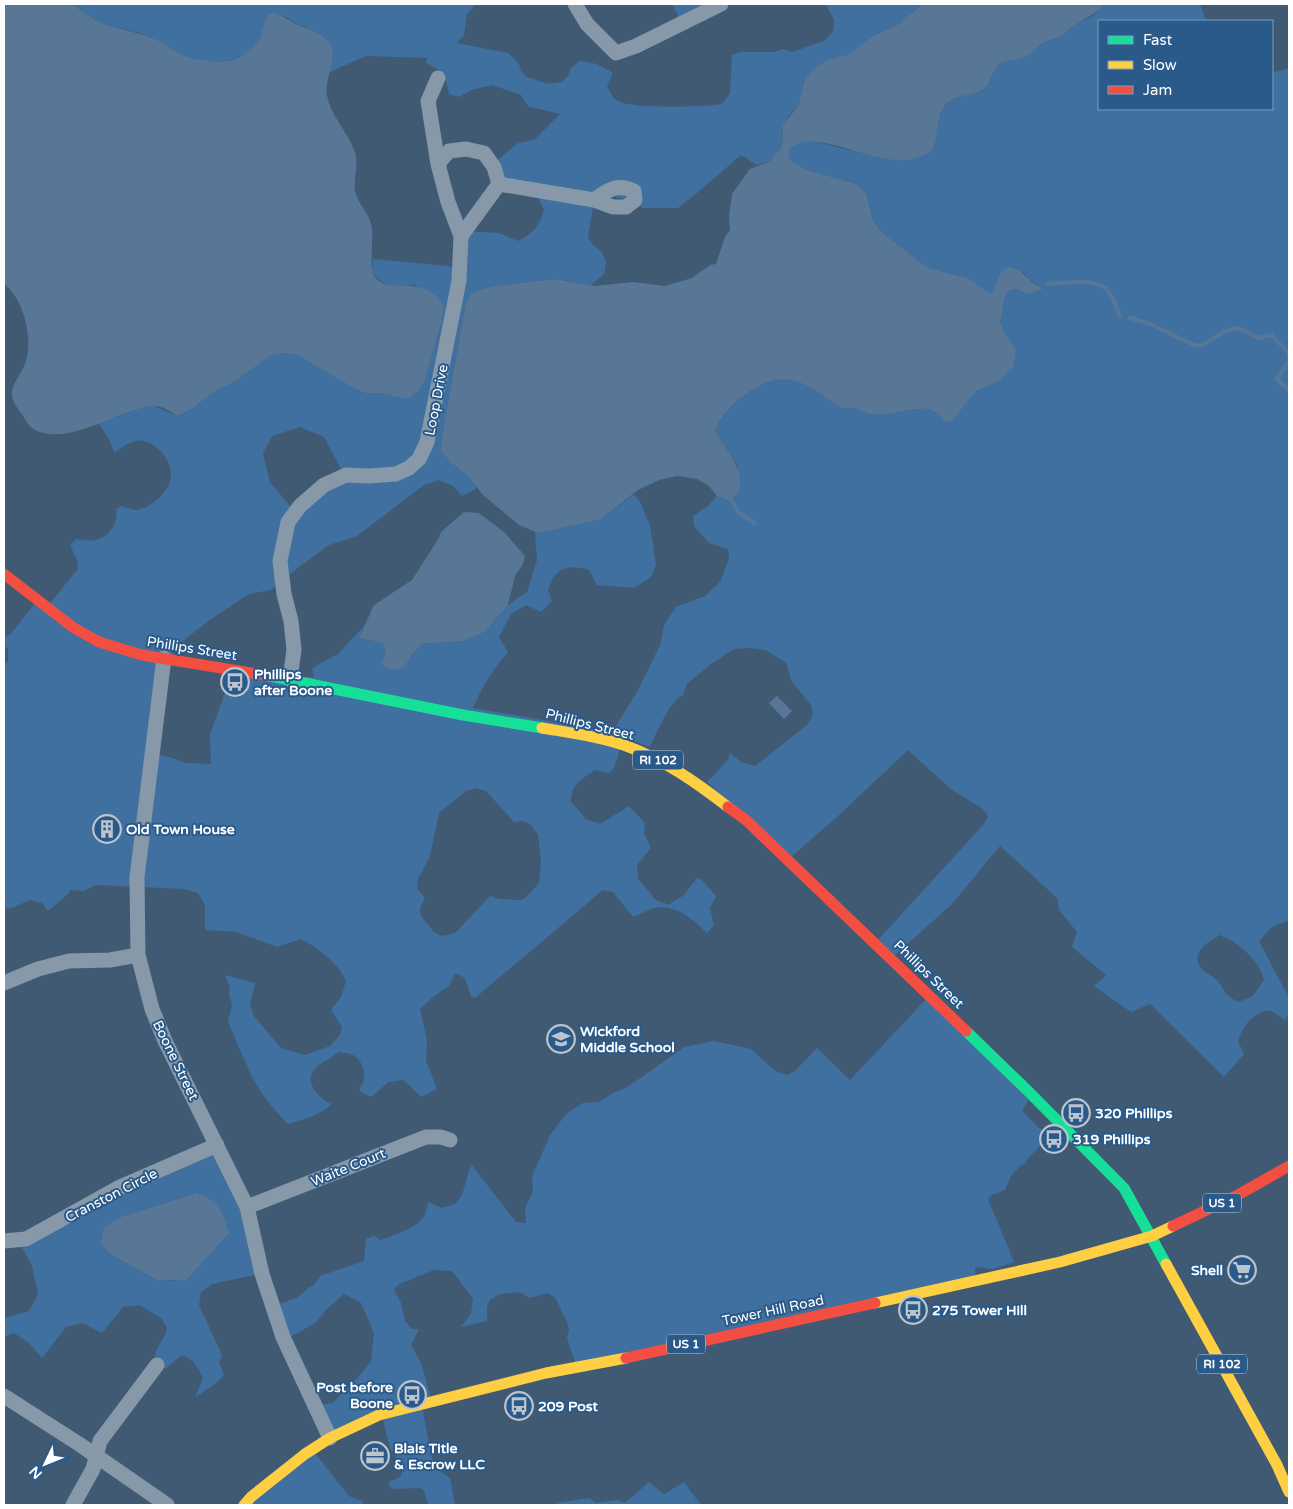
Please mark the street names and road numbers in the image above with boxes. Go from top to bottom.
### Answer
street label: Loop Drive [421,363,452,437]
street label: Phillips Street [146,633,239,664]
street label: Phillips Street [544,705,637,744]
road number: RI 102 [633,750,683,770]
street label: Phillips Street [890,937,968,1013]
street label: Boone Street [149,1018,202,1104]
street label: Waite Court [308,1145,389,1190]
street label: Cranston Circle [62,1165,160,1226]
road number: US 1 [1203,1194,1241,1212]
street label: Tower Hill Road [721,1291,826,1330]
road number: US 1 [667,1335,705,1354]
road number: RI 102 [1197,1355,1247,1374]

